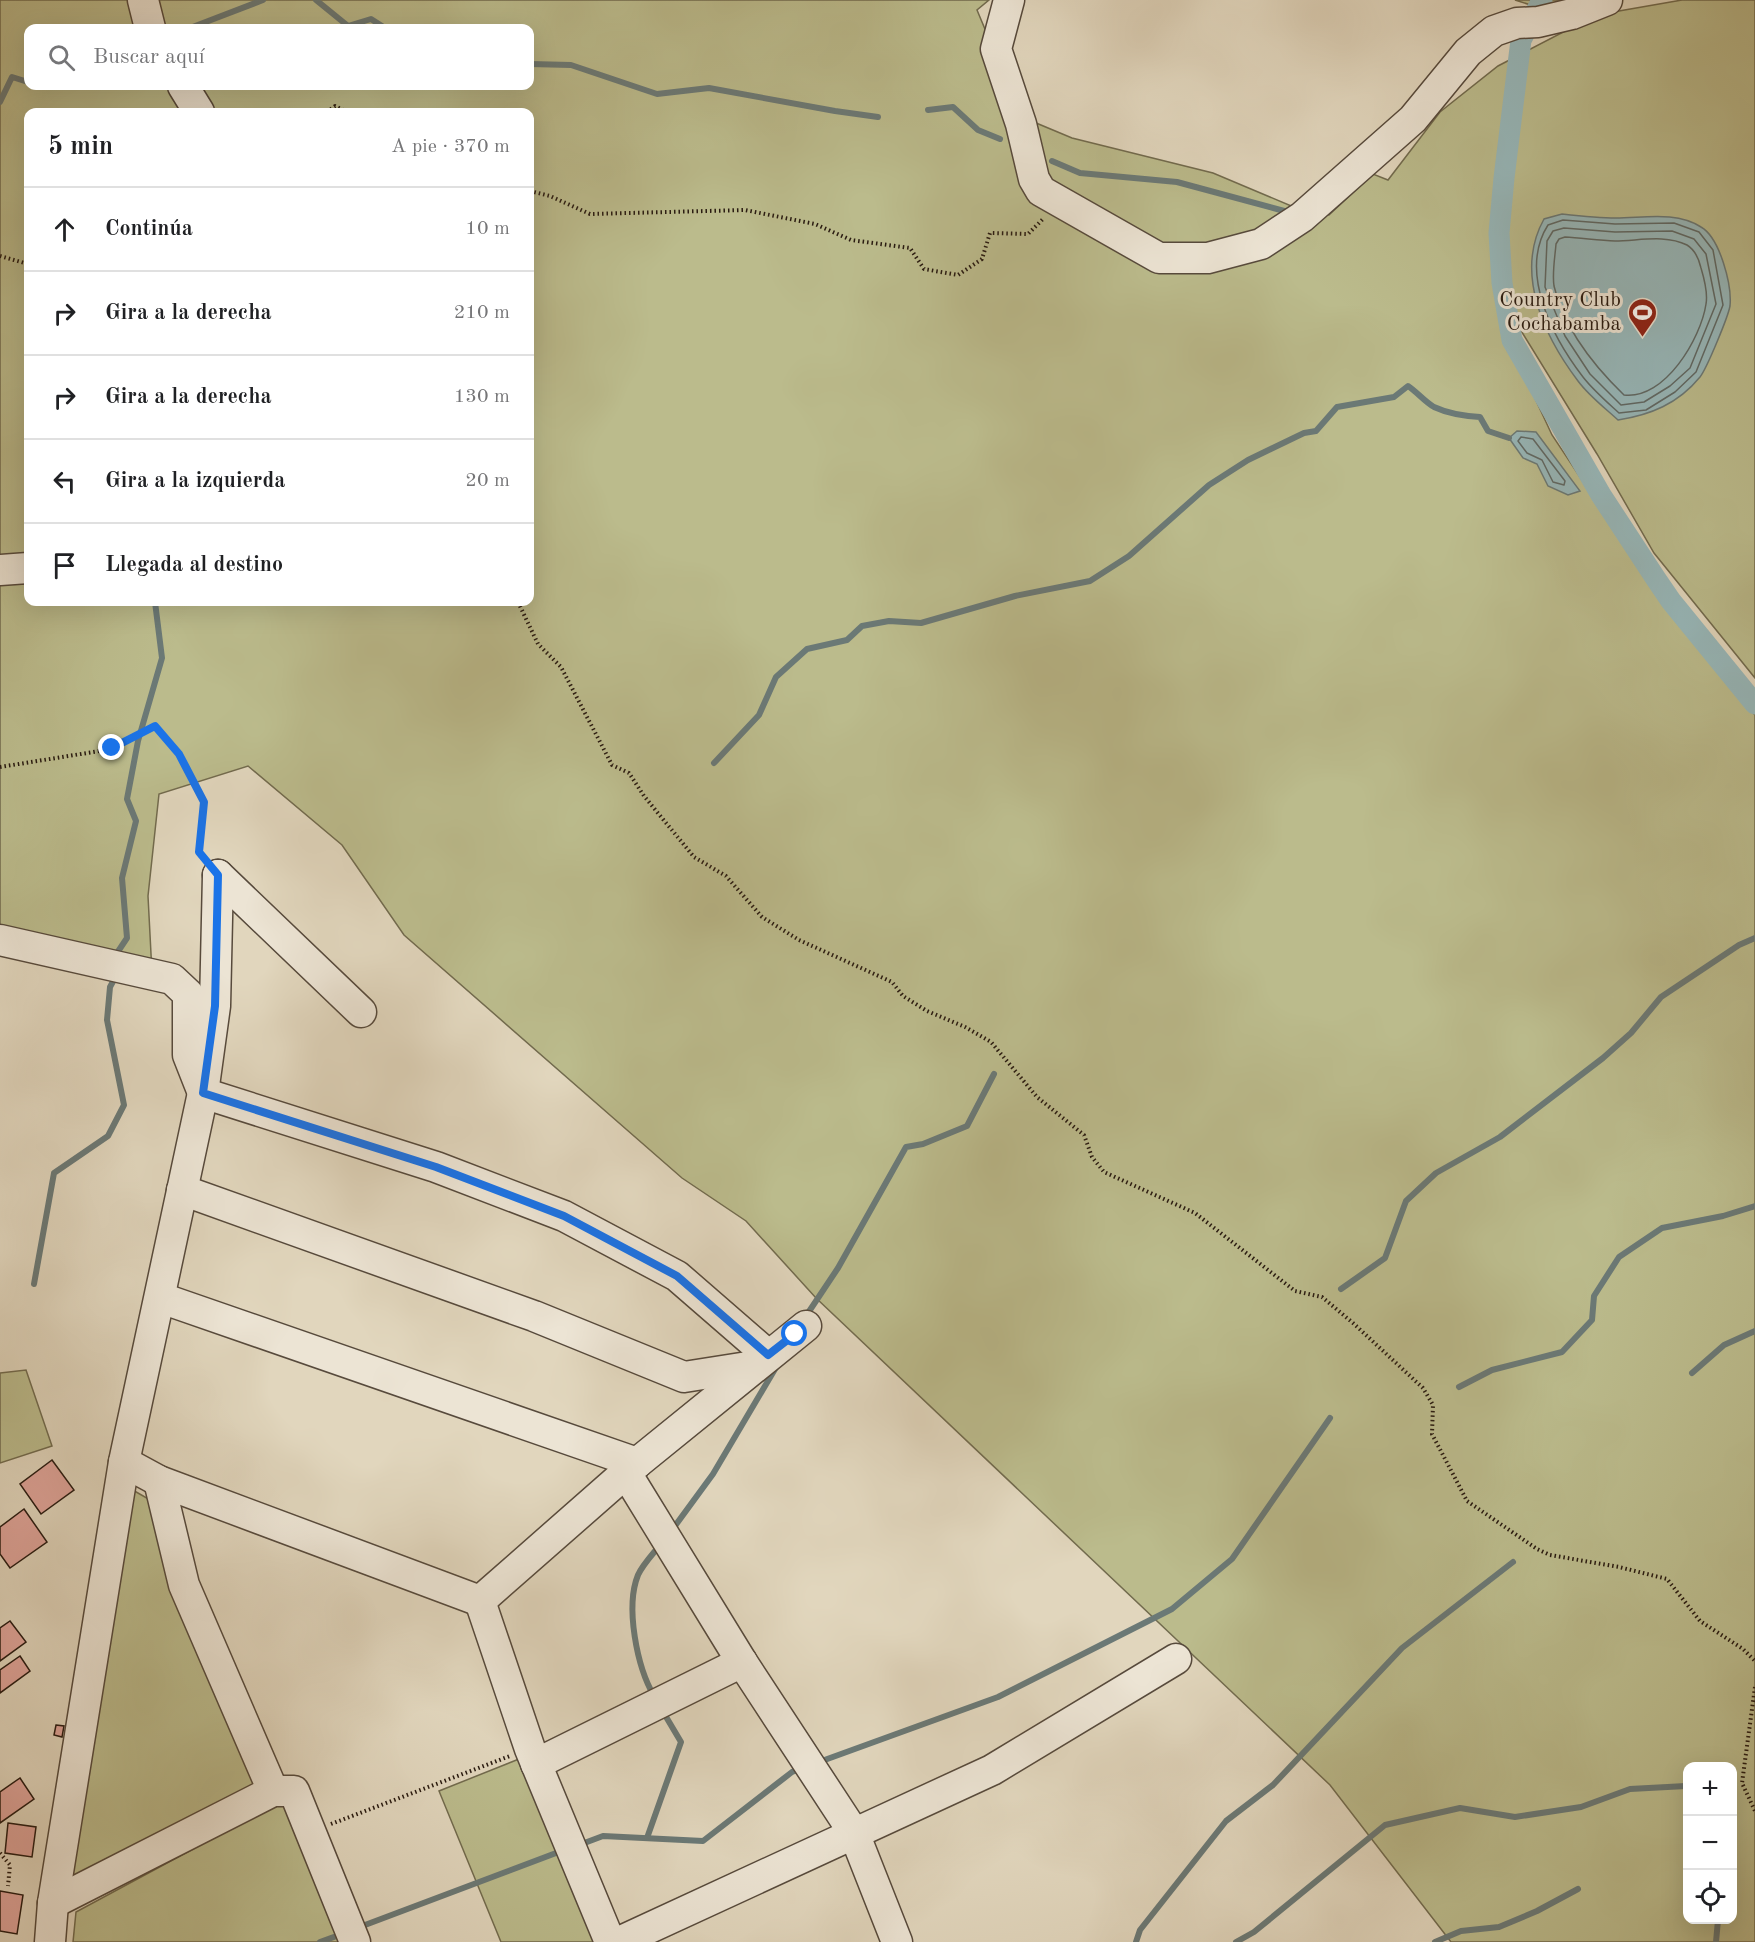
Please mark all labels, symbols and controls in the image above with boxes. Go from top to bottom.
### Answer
search box [24,24,534,90]
icon: search [45,41,78,74]
text: Buscar aquí [93,46,205,68]
text: 5 min [48,134,113,160]
text: A pie · 370 m [391,137,510,157]
icon: ahead [48,213,81,246]
text: Continúa [105,218,193,240]
text: 10 m [465,219,510,239]
place label: Country Club Cochabamba [1499,290,1621,335]
sports icon: Country Club Cochabamba [1626,296,1658,338]
icon: right [48,297,81,330]
text: Gira a la derecha [105,302,272,324]
text: 210 m [454,303,510,323]
icon: right [48,381,81,414]
text: Gira a la derecha [105,386,272,408]
text: 130 m [454,387,510,407]
icon: left [48,465,81,498]
text: Gira a la izquierda [105,470,285,492]
text: 20 m [465,471,510,491]
icon: arrive [48,549,81,582]
text: Llegada al destino [105,554,283,576]
route end [98,734,124,760]
route start [781,1320,807,1346]
map controls [1683,1762,1737,1924]
button: + [1683,1762,1737,1816]
button: − [1683,1816,1737,1870]
button: locate [1683,1870,1737,1924]

